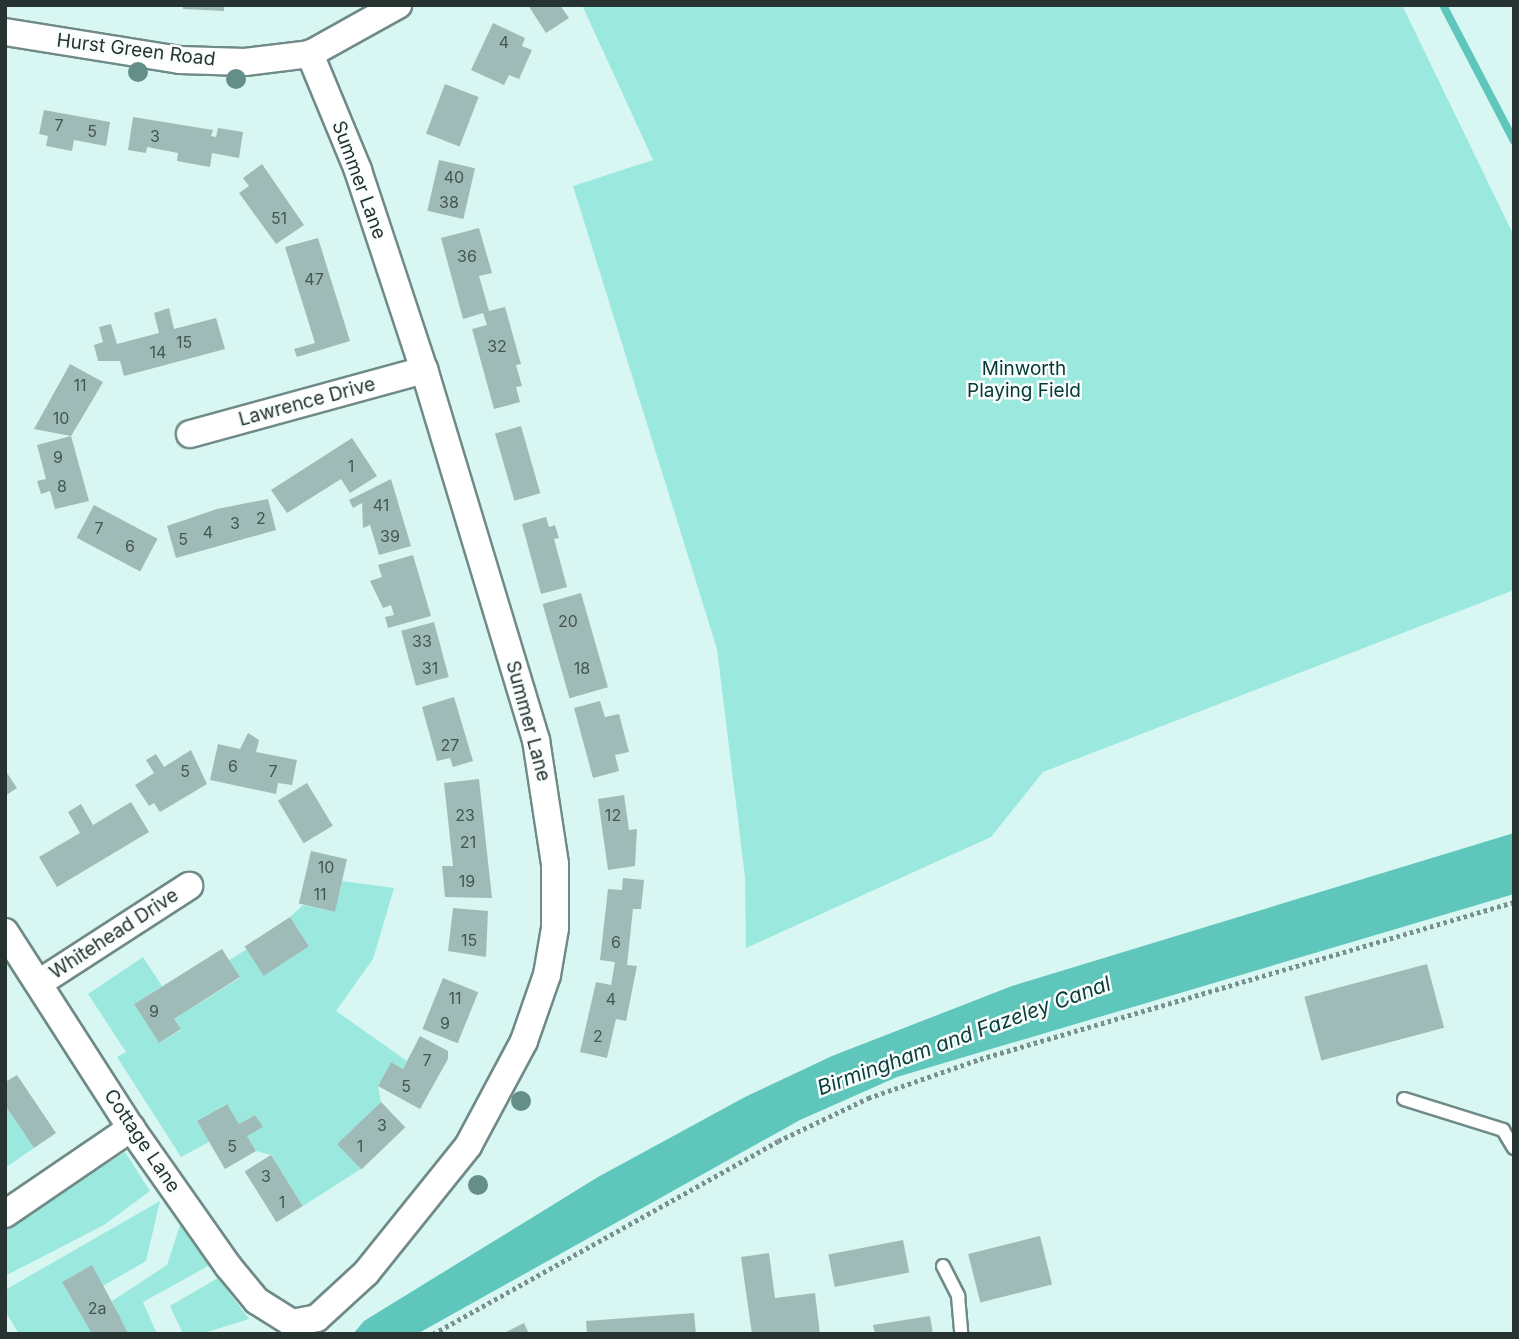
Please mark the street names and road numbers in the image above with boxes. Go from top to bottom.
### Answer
street label: Hurst Green Road [55,29,217,71]
street label: Summer Lane [327,118,391,242]
street label: Lawrence Drive [236,373,378,431]
street label: Summer Lane [501,658,555,784]
street label: Whitehead Drive [45,884,183,984]
street label: Cottage Lane [99,1085,185,1197]

